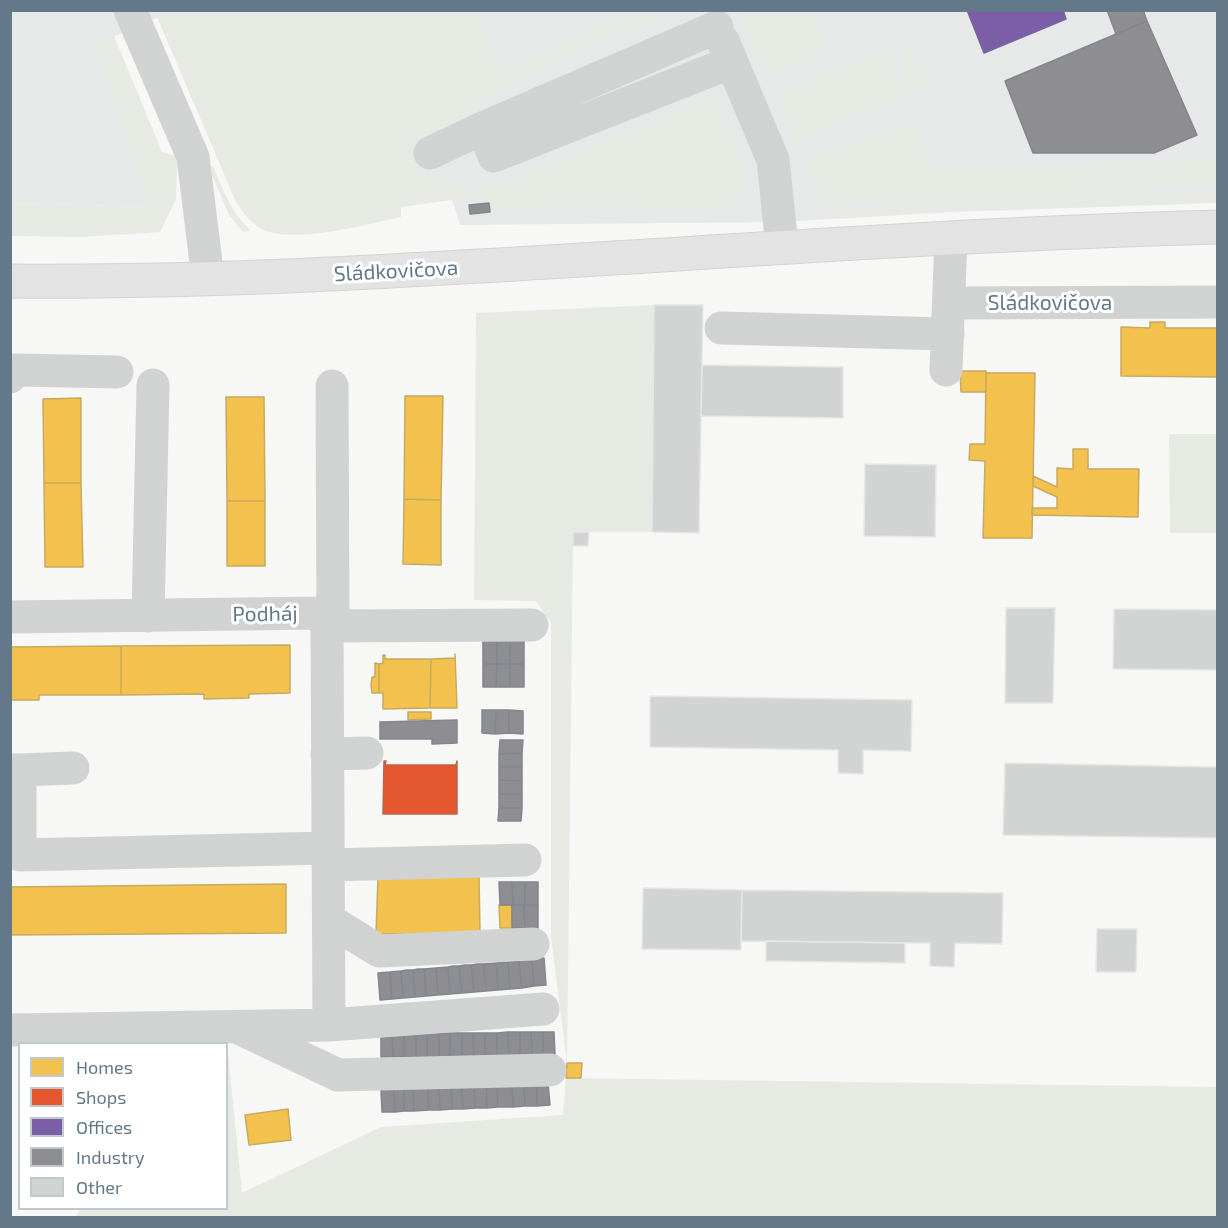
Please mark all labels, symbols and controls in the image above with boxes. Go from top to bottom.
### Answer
street label: Sládkovičova [333,255,459,287]
street label: Sládkovičova [988,290,1112,316]
street label: Podháj [232,601,298,627]
legend [18,1042,228,1210]
text: Homes [76,1056,133,1078]
text: Shops [76,1086,126,1108]
text: Offices [76,1116,132,1138]
text: Industry [76,1146,145,1168]
text: Other [76,1176,122,1198]

